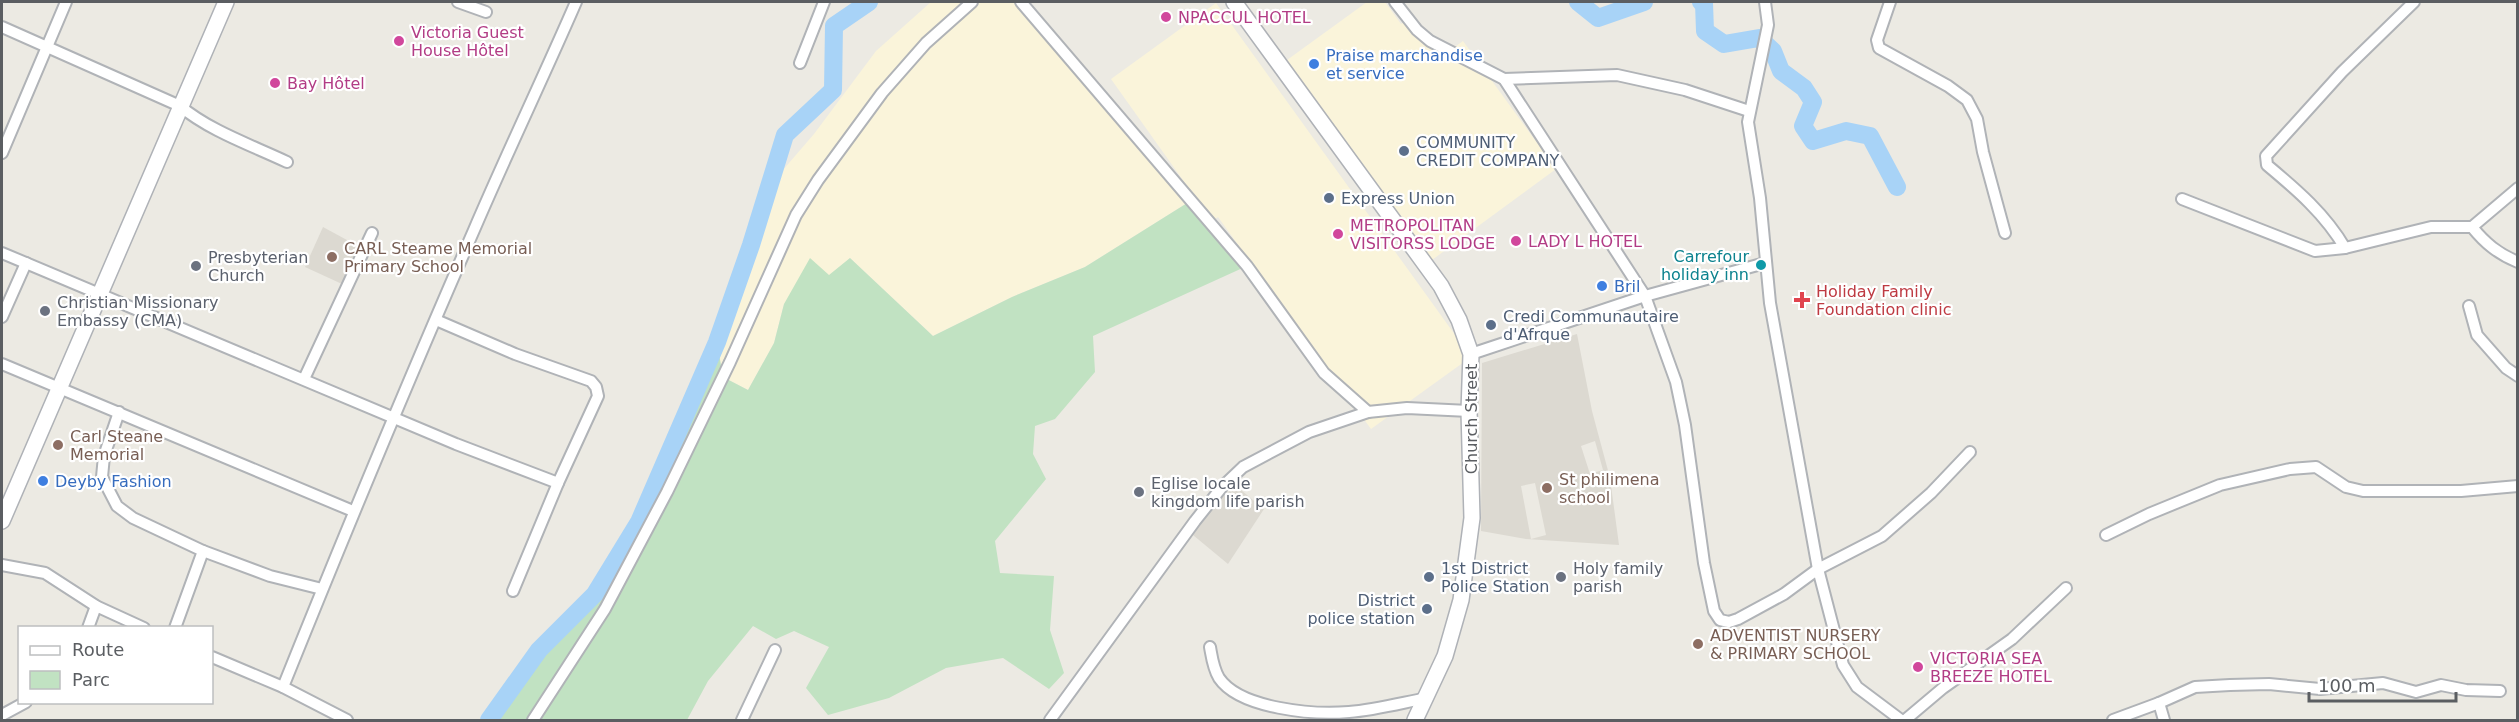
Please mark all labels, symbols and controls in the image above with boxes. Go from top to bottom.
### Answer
place label: NPACCUL HOTEL [1178,8,1311,27]
marker: NPACCUL HOTEL [1159,10,1173,24]
place label: Victoria Guest House Hôtel [411,23,524,60]
marker: Victoria Guest House Hôtel [392,34,406,48]
place label: Praise marchandise et service [1326,46,1483,83]
marker: Praise marchandise et service [1307,57,1321,71]
place label: Bay Hôtel [287,74,365,93]
marker: Bay Hôtel [268,76,282,90]
place label: COMMUNITY CREDIT COMPANY [1416,133,1559,170]
marker: COMMUNITY CREDIT COMPANY [1397,144,1411,158]
place label: Express Union [1341,189,1455,208]
marker: Express Union [1322,191,1336,205]
place label: METROPOLITAN VISITORSS LODGE [1350,216,1495,253]
marker: METROPOLITAN VISITORSS LODGE [1331,227,1345,241]
place label: LADY L HOTEL [1528,232,1642,251]
marker: LADY L HOTEL [1509,234,1523,248]
place label: CARL Steame Memorial Primary School [344,239,532,276]
place label: Carrefour holiday inn [1661,247,1749,284]
place label: Presbyterian Church [208,248,308,285]
marker: CARL Steame Memorial Primary School [325,250,339,264]
marker: Carrefour holiday inn [1754,258,1768,272]
marker: Presbyterian Church [189,259,203,273]
place label: Bril [1614,277,1640,296]
marker: Bril [1595,279,1609,293]
place label: Holiday Family Foundation clinic [1816,282,1951,319]
marker: Holiday Family Foundation clinic [1793,291,1811,309]
place label: Christian Missionary Embassy (CMA) [57,293,219,330]
marker: Christian Missionary Embassy (CMA) [38,304,52,318]
place label: Credi Communautaire d'Afrque [1503,307,1679,344]
marker: Credi Communautaire d'Afrque [1484,318,1498,332]
street label: Church Street [1462,364,1481,474]
place label: Carl Steane Memorial [70,427,163,464]
marker: Carl Steane Memorial [51,438,65,452]
place label: St philimena school [1559,470,1660,507]
place label: Deyby Fashion [55,472,172,491]
marker: Deyby Fashion [36,474,50,488]
place label: Eglise locale kingdom life parish [1151,474,1305,511]
marker: St philimena school [1540,481,1554,495]
marker: Eglise locale kingdom life parish [1132,485,1146,499]
place label: 1st District Police Station [1441,559,1549,596]
place label: Holy family parish [1573,559,1663,596]
marker: 1st District Police Station [1422,570,1436,584]
marker: Holy family parish [1554,570,1568,584]
place label: District police station [1307,591,1415,628]
marker: District police station [1420,602,1434,616]
legend [18,626,213,704]
place label: ADVENTIST NURSERY & PRIMARY SCHOOL [1710,626,1881,663]
marker: ADVENTIST NURSERY & PRIMARY SCHOOL [1691,637,1705,651]
text: Route [72,639,124,660]
place label: VICTORIA SEA BREEZE HOTEL [1930,649,2052,686]
marker: VICTORIA SEA BREEZE HOTEL [1911,660,1925,674]
scale bar [2309,665,2456,703]
text: Parc [72,669,110,690]
text: 100 m [2318,675,2376,696]

